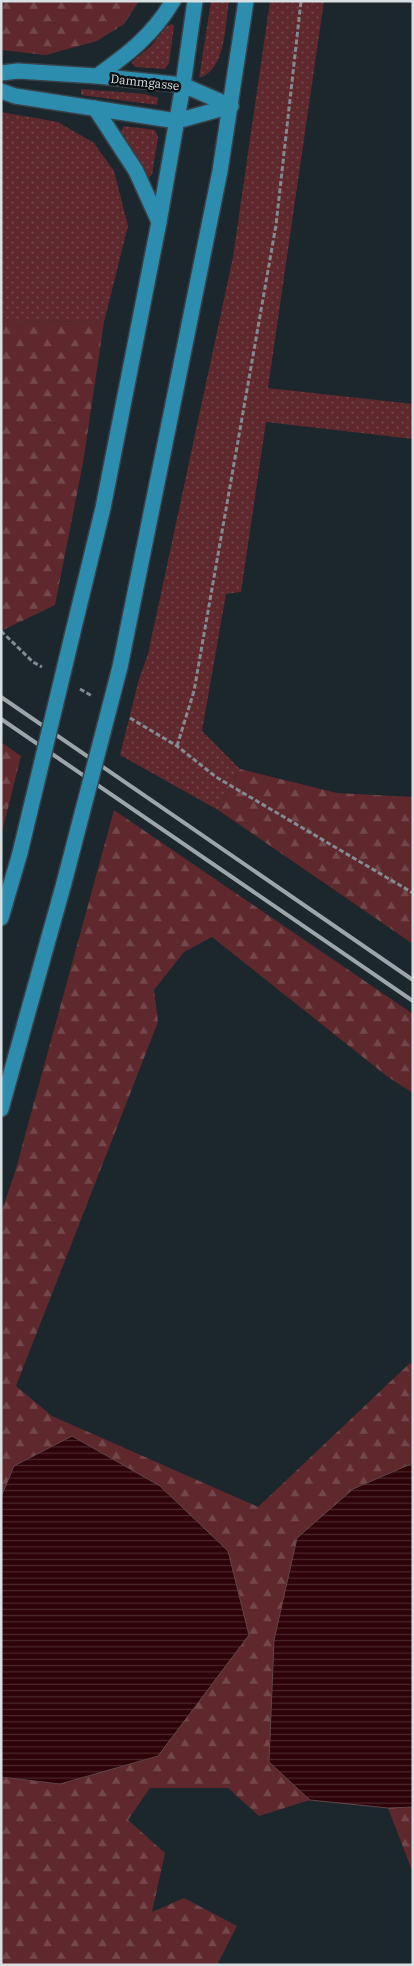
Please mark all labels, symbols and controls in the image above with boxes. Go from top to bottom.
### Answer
street label: Dammgasse [110,71,180,93]

